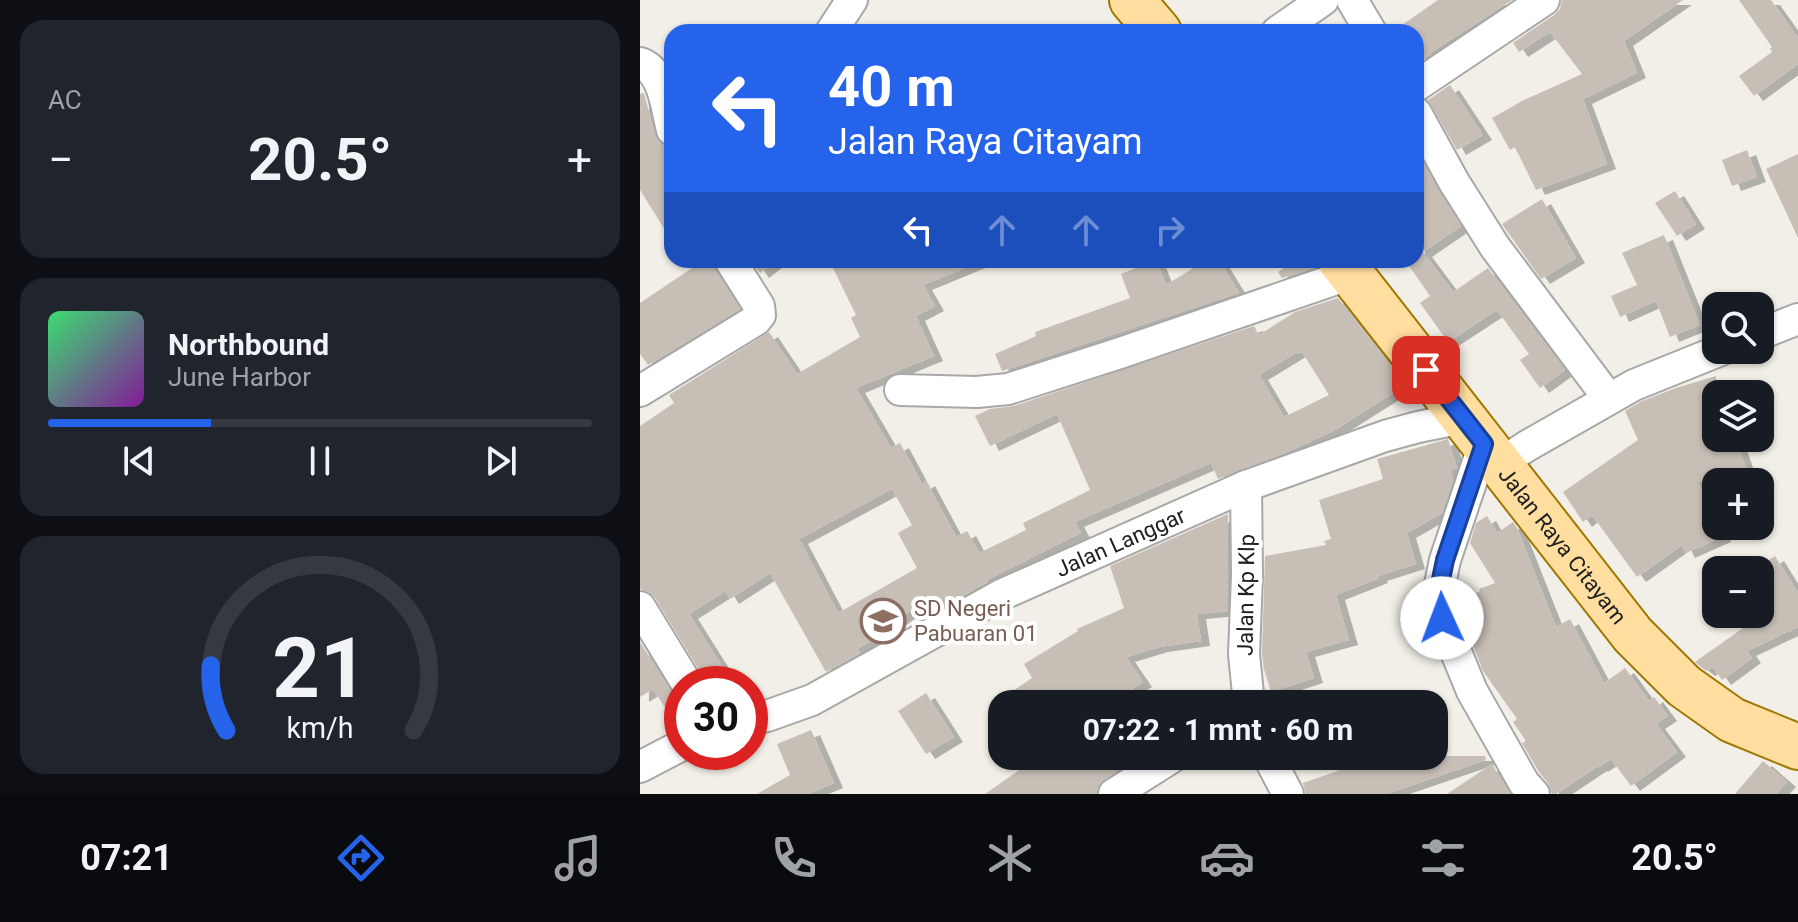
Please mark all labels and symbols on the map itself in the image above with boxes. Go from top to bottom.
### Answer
pin [1392,336,1460,404]
street label: Jalan Raya Citayam [1494,462,1632,629]
street label: Jalan Langgar [1052,502,1189,582]
street label: Jalan Kp Klp [1232,534,1260,656]
position arrow [1400,576,1484,660]
place label: SD Negeri Pabuaran 01 [914,596,1038,646]
school or university icon: SD Negeri Pabuaran 01 [859,597,907,645]
speed limit sign: 30 [664,666,768,770]

